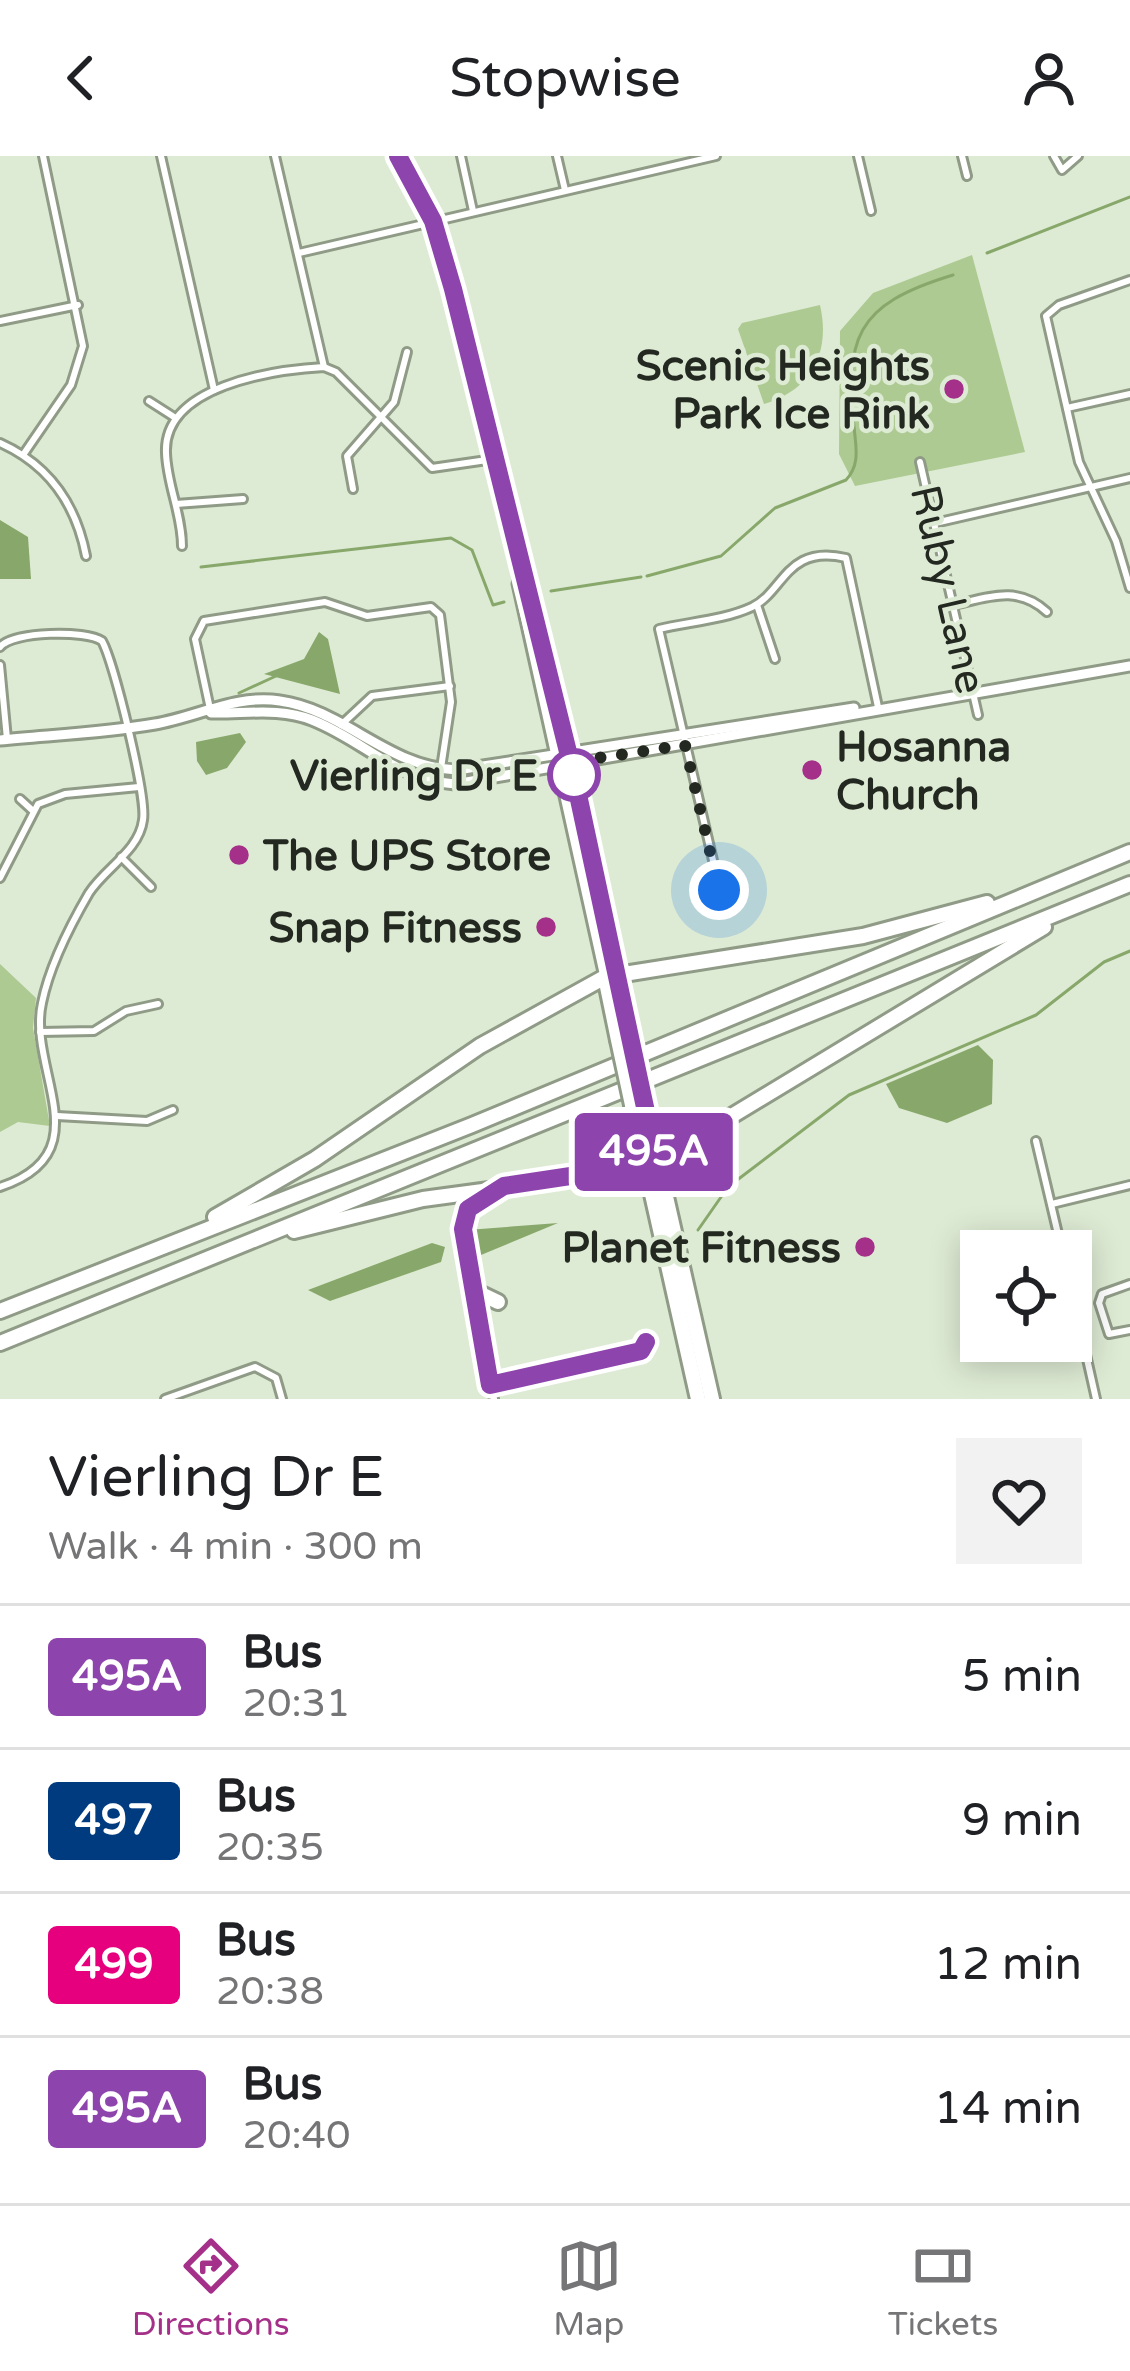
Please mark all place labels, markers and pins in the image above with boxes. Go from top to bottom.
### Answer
place label: Scenic Heights Park Ice Rink [636,341,930,440]
marker: Scenic Heights Park Ice Rink [941,376,967,402]
place label: Hosanna Church [836,722,1011,821]
marker: Vierling Dr E [549,750,599,800]
place label: Vierling Dr E [290,751,538,802]
marker: Hosanna Church [799,757,825,783]
place label: The UPS Store [262,831,551,882]
marker: The UPS Store [226,842,252,868]
place label: Snap Fitness [269,903,522,954]
marker: Snap Fitness [533,914,559,940]
place label: Planet Fitness [561,1223,841,1274]
marker: Planet Fitness [852,1234,878,1260]

